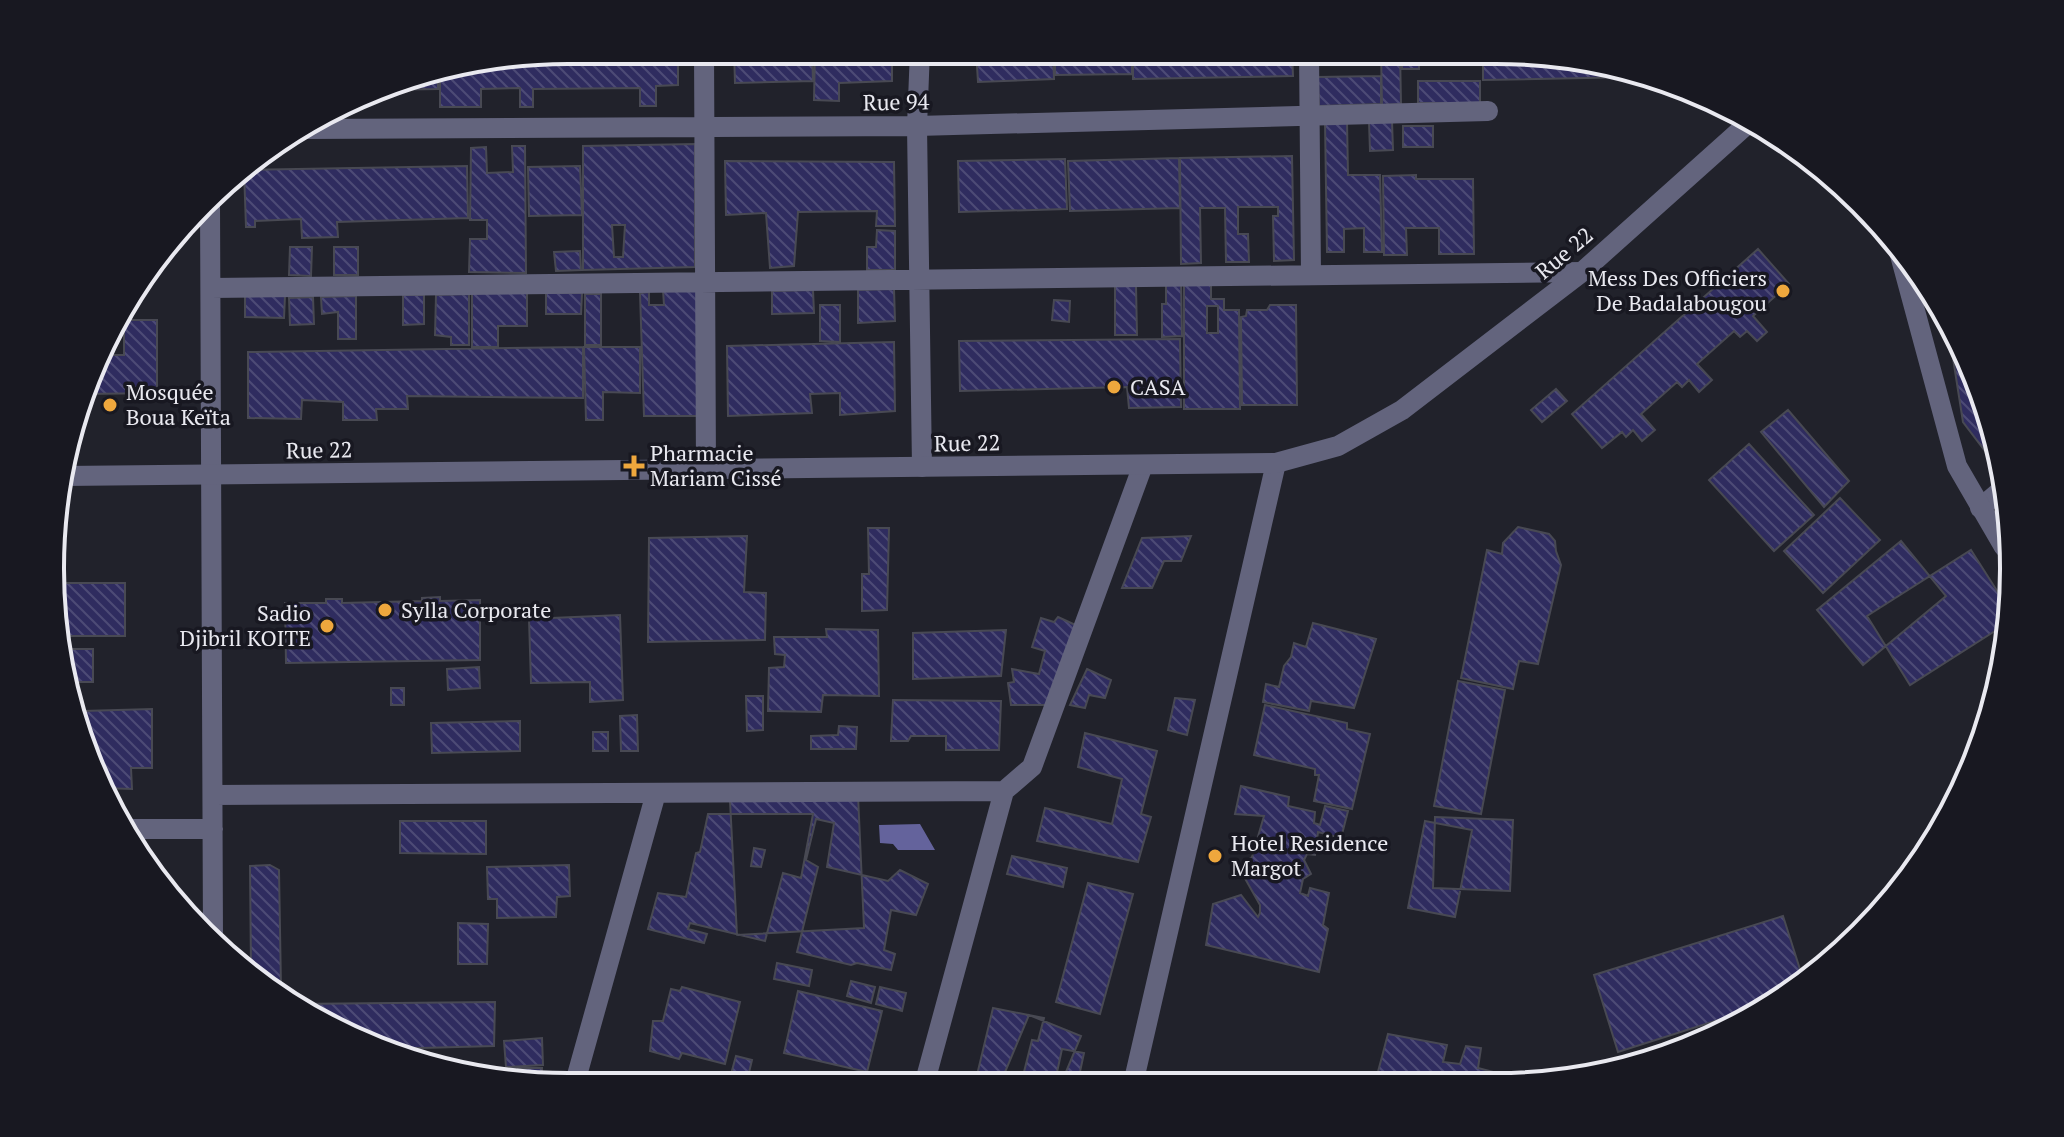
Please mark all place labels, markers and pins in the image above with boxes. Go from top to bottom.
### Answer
place label: Mess Des Officiers De Badalabougou [1588,263,1767,317]
marker: Mess Des Officiers De Badalabougou [1774,282,1792,300]
place label: CASA [1130,372,1186,401]
place label: Mosquée Boua Keïta [126,377,231,431]
marker: CASA [1105,378,1123,396]
marker: Mosquée Boua Keïta [101,396,119,414]
place label: Pharmacie Mariam Cissé [650,438,782,492]
marker: Pharmacie Mariam Cissé [625,457,643,475]
place label: Sylla Corporate [401,595,551,624]
place label: Sadio Djibril KOITE [180,598,311,652]
marker: Sylla Corporate [376,601,394,619]
marker: Sadio Djibril KOITE [318,617,336,635]
place label: Hotel Residence Margot [1231,828,1388,882]
marker: Hotel Residence Margot [1206,847,1224,865]

